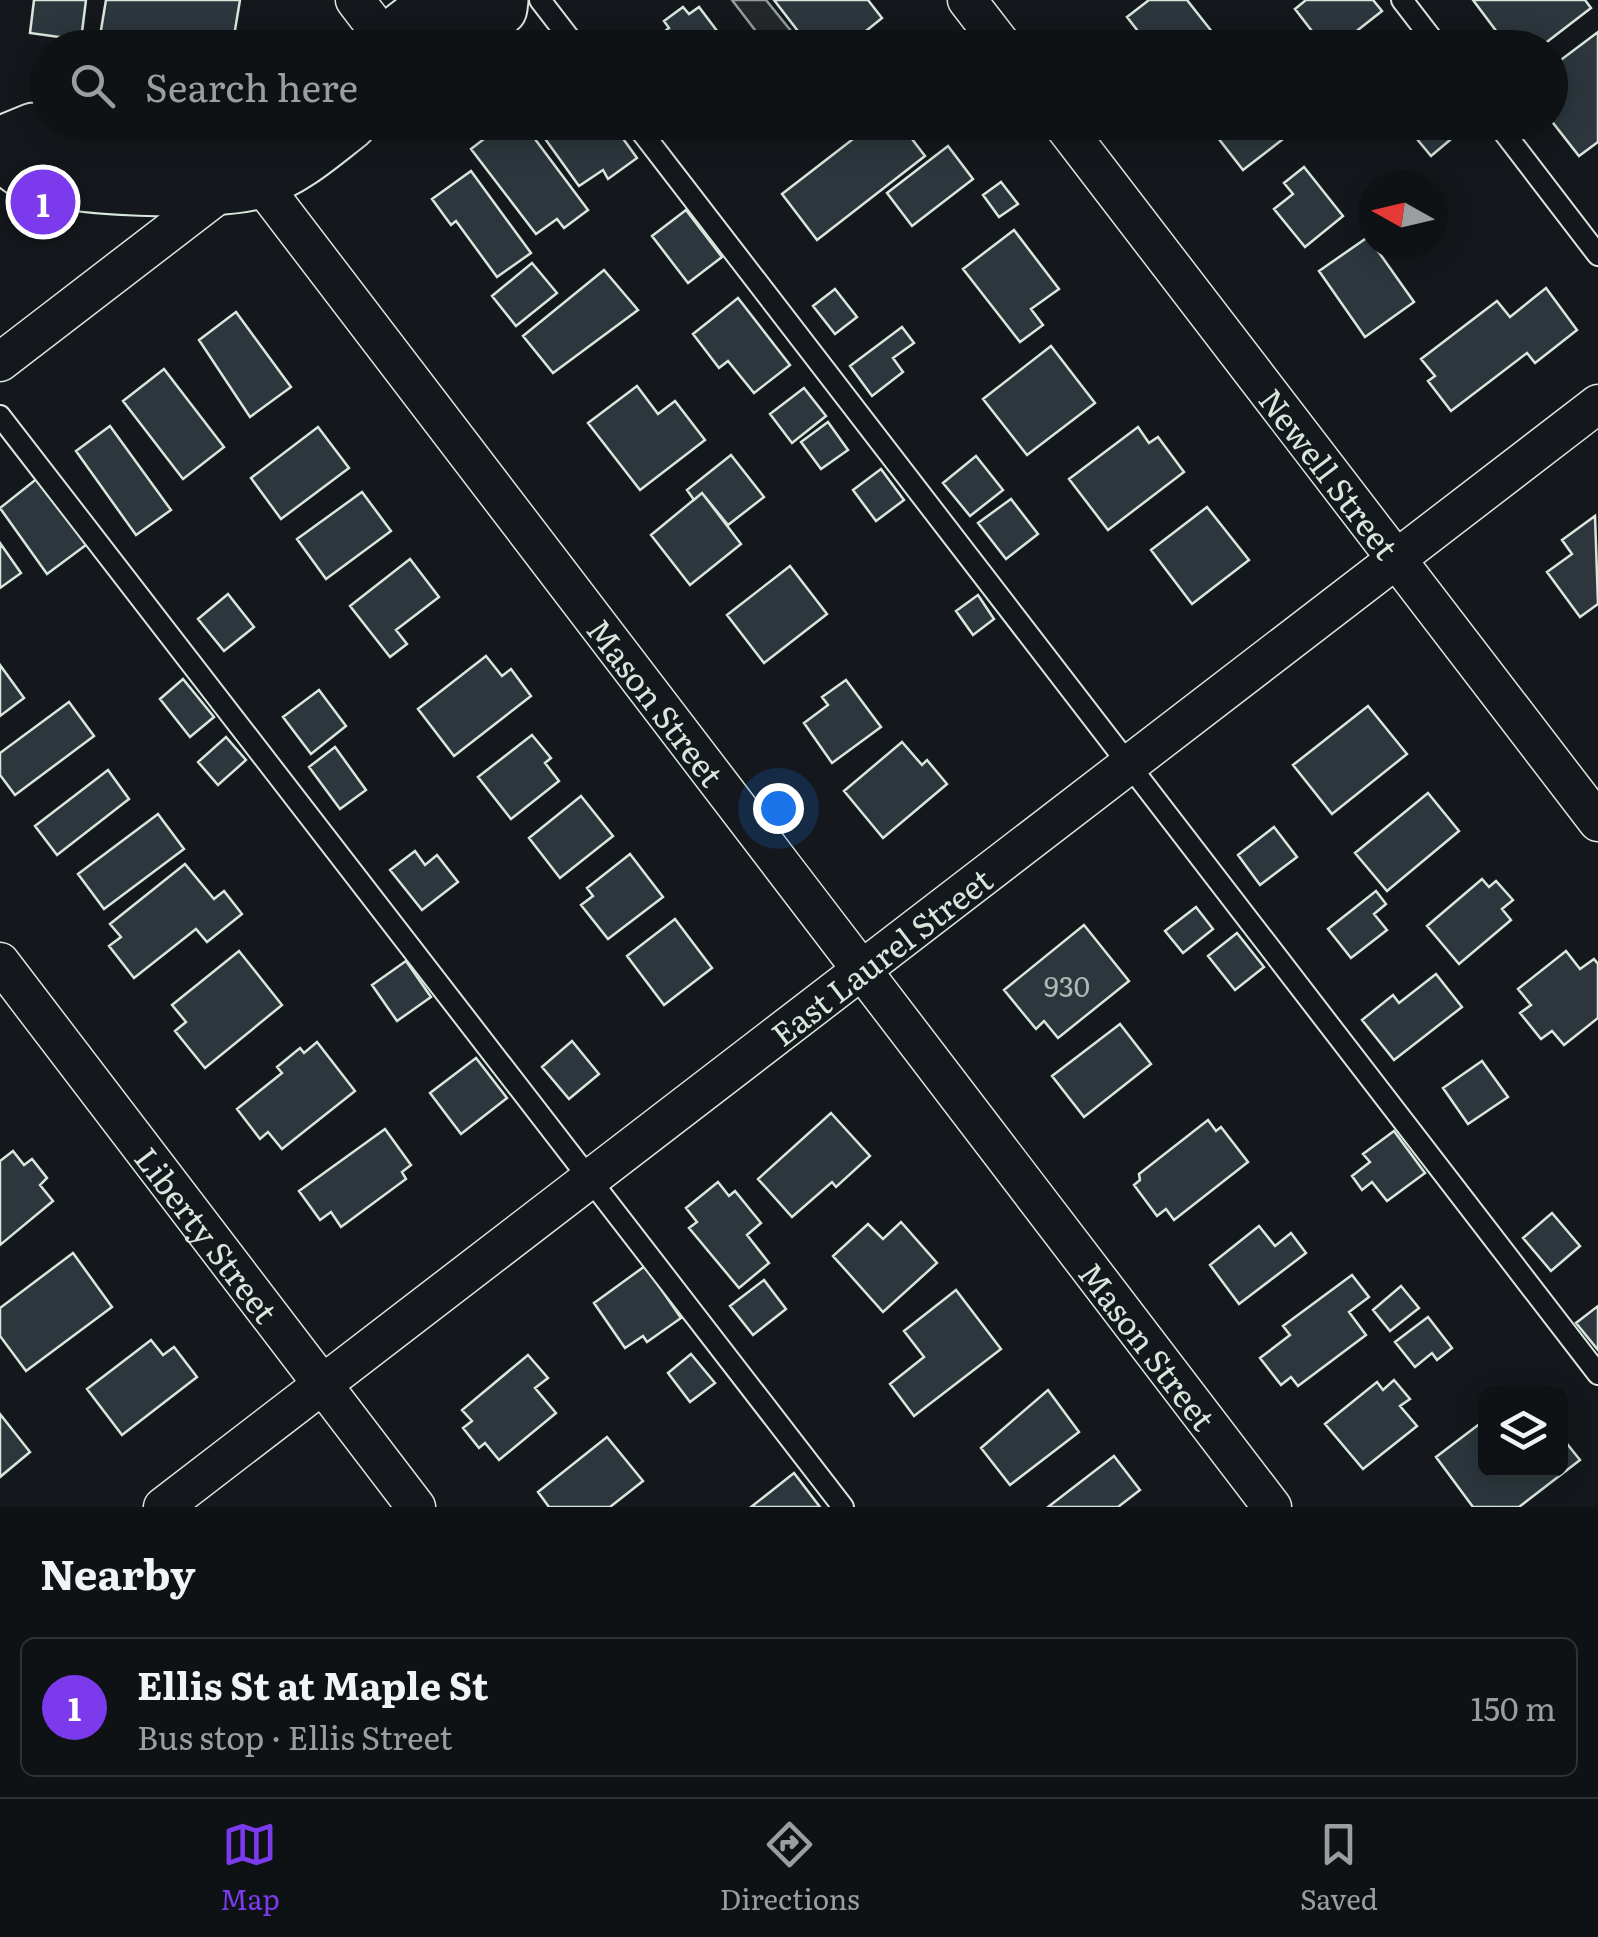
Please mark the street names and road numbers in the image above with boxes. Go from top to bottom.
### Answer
street label: Newell Street [1249,377,1411,568]
street label: Mason Street [577,607,737,796]
street label: East Laurel Street [760,855,1001,1056]
street label: Liberty Street [125,1136,290,1332]
street label: Mason Street [1068,1251,1228,1439]

